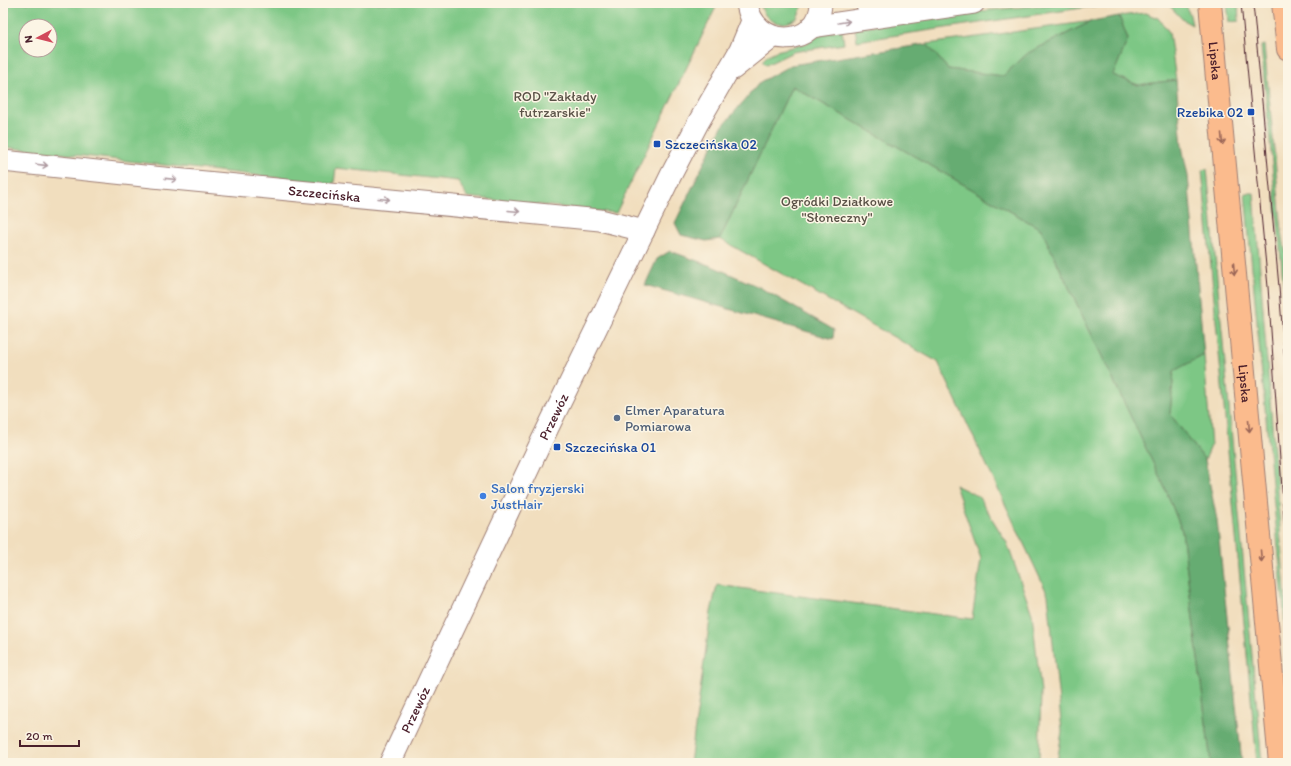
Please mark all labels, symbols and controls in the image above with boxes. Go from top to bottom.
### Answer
north arrow [18,18,58,58]
one-way arrow [837,18,850,26]
text: N [22,35,35,44]
street label: Lipska [1205,41,1225,81]
park label: ROD "Zakłady futrzarskie" [513,88,597,121]
place label: Rzebika 02 [1177,104,1244,121]
marker: Rzebika 02 [1246,107,1256,117]
one-way arrow [1218,132,1226,145]
place label: Szczecińska 02 [665,136,757,153]
marker: Szczecińska 02 [652,139,662,149]
one-way arrow [35,161,48,169]
one-way arrow [164,175,177,183]
street label: Szczecińska [287,182,362,206]
park label: Ogródki Działkowe "Słoneczny" [781,193,894,226]
one-way arrow [377,196,390,203]
one-way arrow [507,207,520,215]
one-way arrow [1230,262,1238,275]
street label: Lipska [1234,364,1255,403]
street label: Przewóz [535,390,573,443]
place label: Elmer Aparatura Pomiarowa [625,402,725,435]
marker: Elmer Aparatura Pomiarowa [612,413,622,423]
one-way arrow [1245,419,1252,432]
place label: Szczecińska 01 [565,439,656,456]
marker: Szczecińska 01 [552,442,562,452]
place label: Salon fryzjerski JustHair [491,480,584,513]
marker: Salon fryzjerski JustHair [478,491,488,501]
one-way arrow [1257,549,1265,562]
street label: Przewóz [397,683,434,736]
scale bar [20,722,79,748]
text: 20 m [26,729,53,743]

